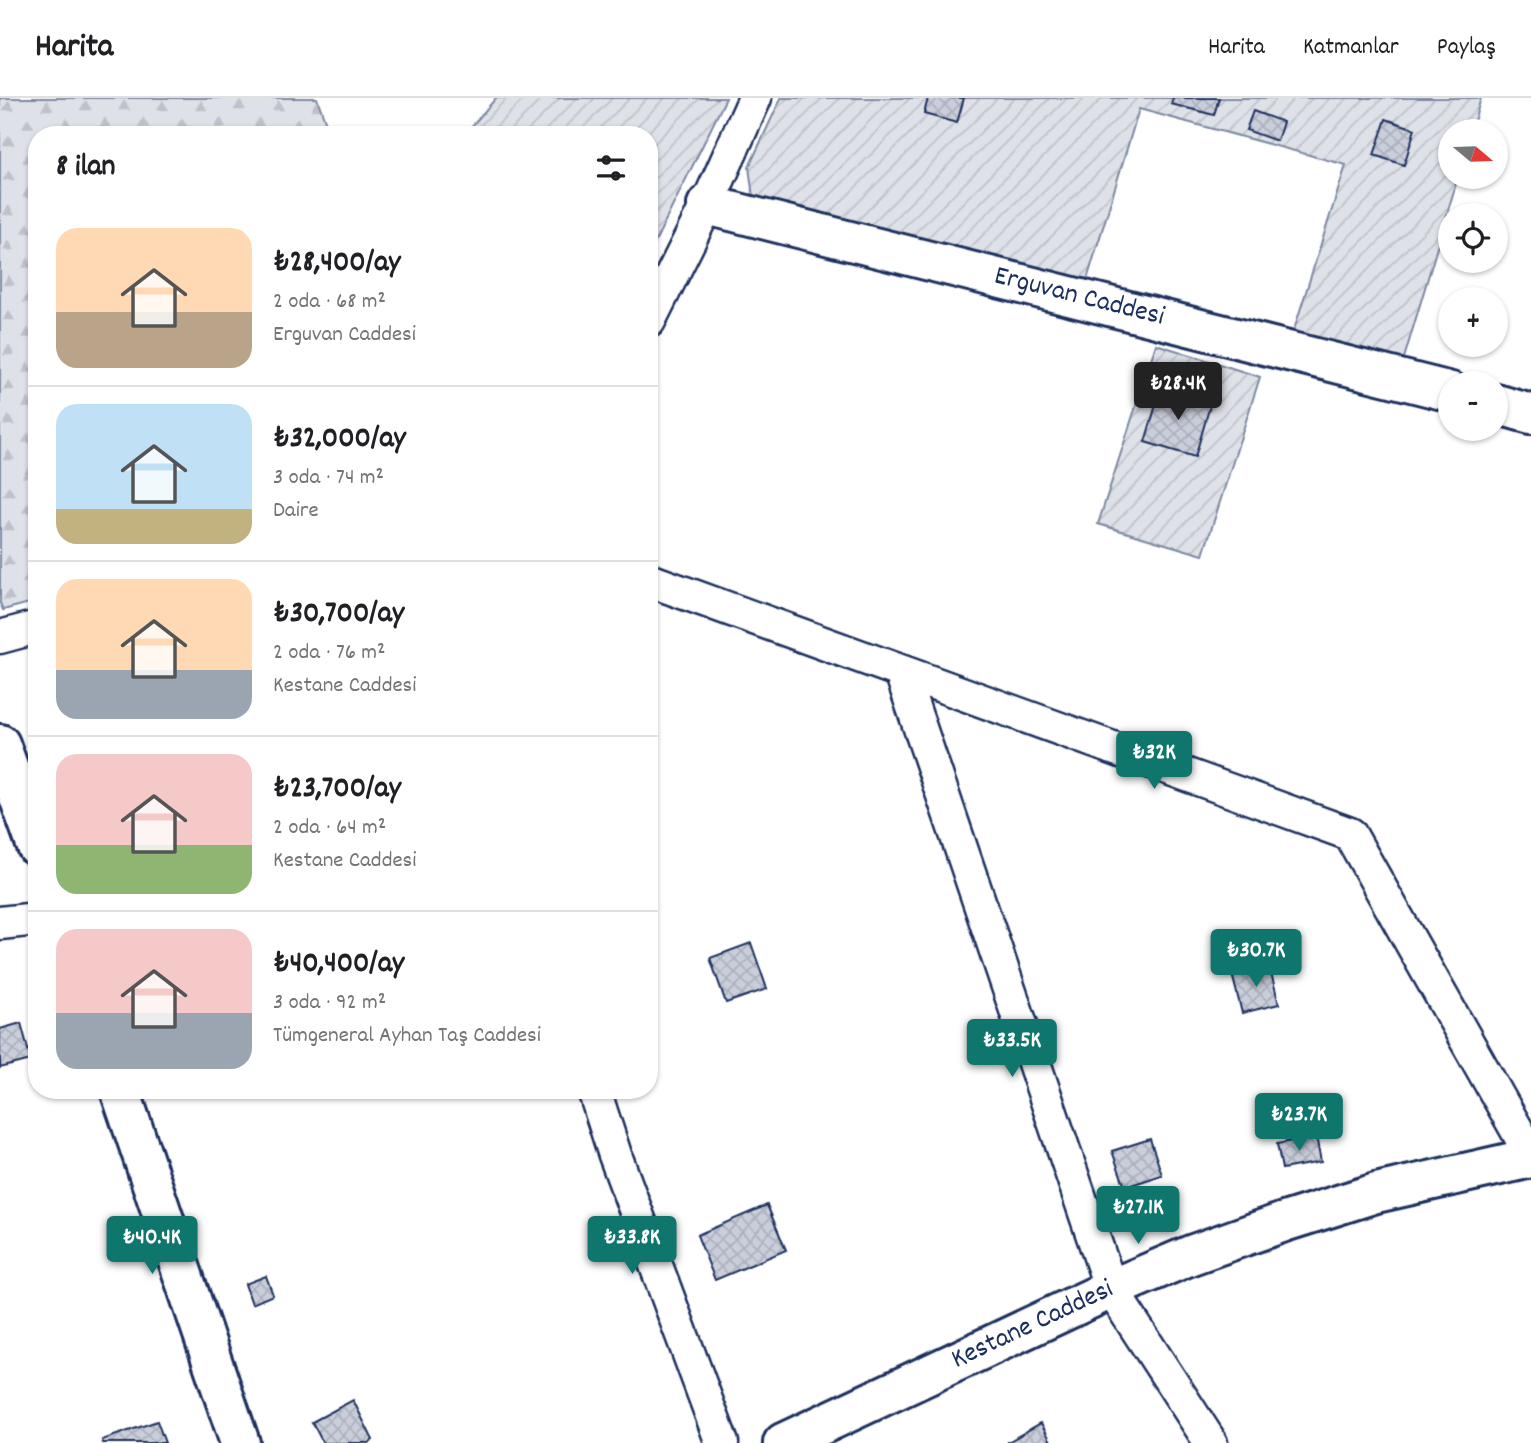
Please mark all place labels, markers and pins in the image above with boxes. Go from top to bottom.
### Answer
pin: ₺28.4K [1121,362,1235,422]
pin: ₺32K [1113,732,1195,791]
pin: ₺30.7K [1199,930,1313,989]
pin: ₺33.5K [955,1020,1069,1079]
pin: ₺23.7K [1242,1094,1356,1153]
pin: ₺27.1K [1081,1186,1195,1246]
pin: ₺40.4K [95,1216,209,1276]
pin: ₺33.8K [575,1216,689,1276]

